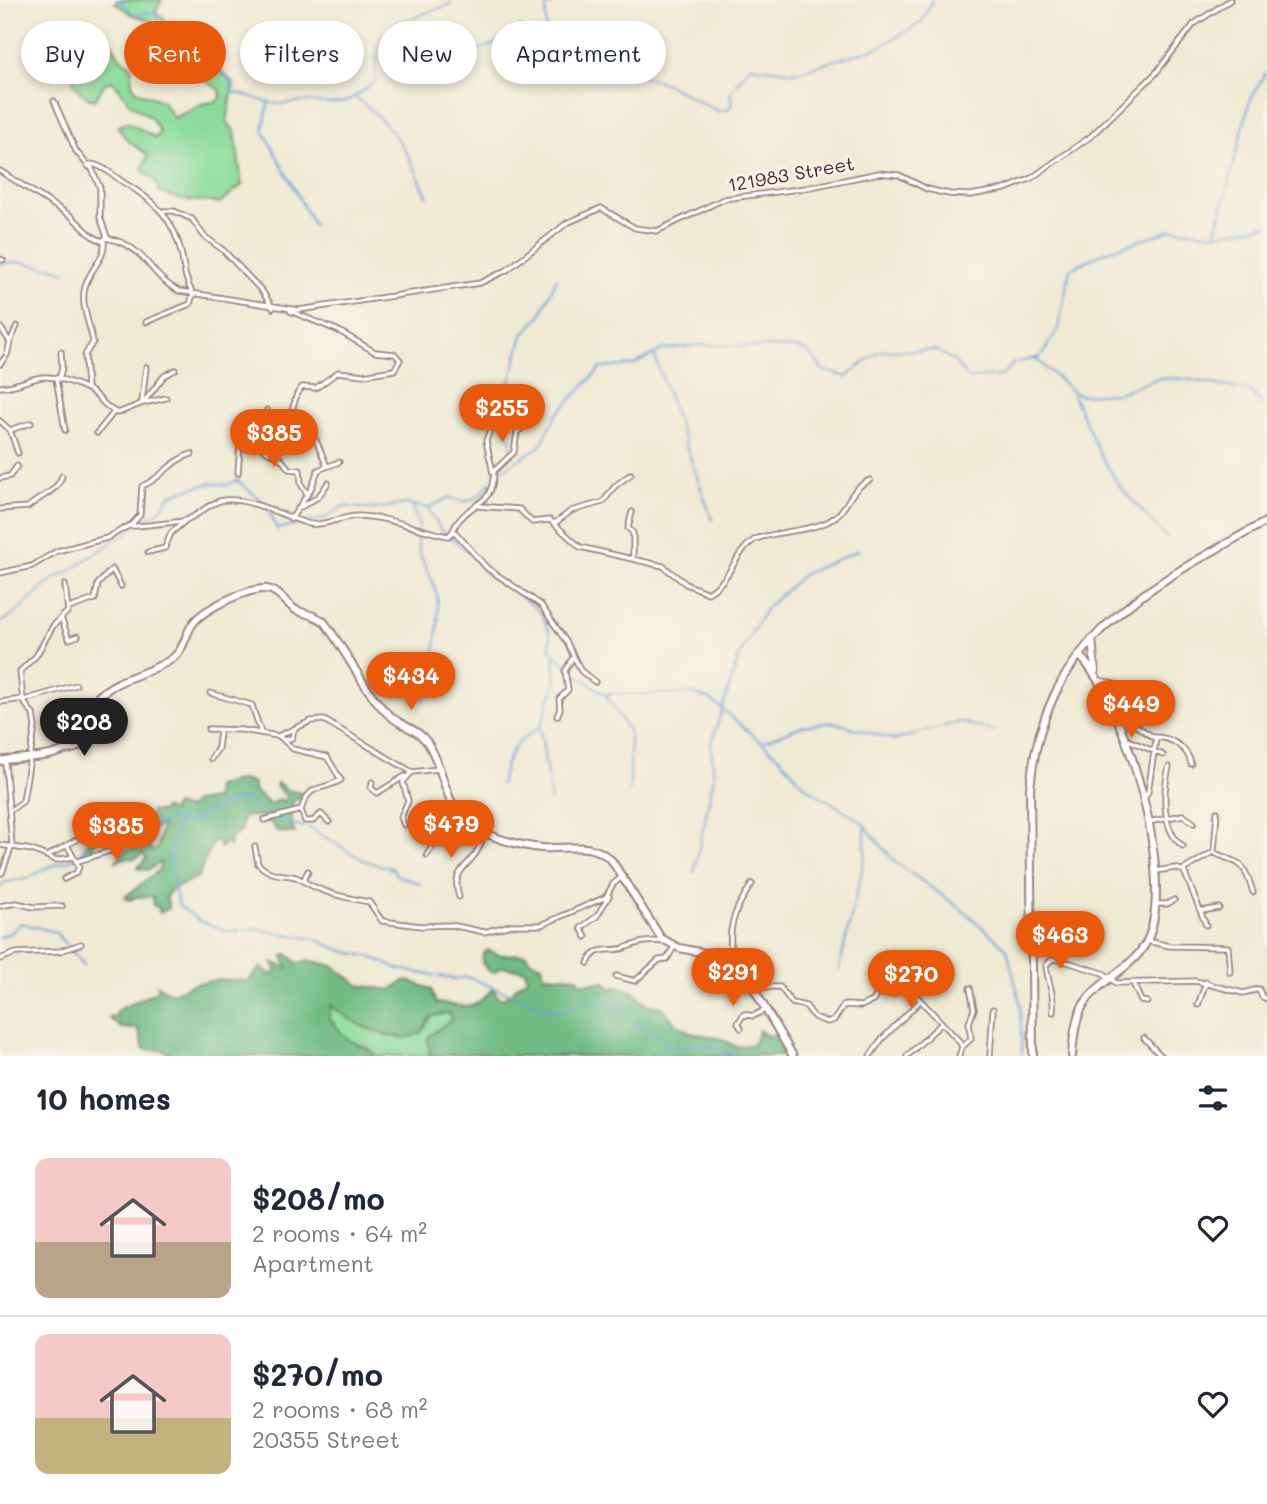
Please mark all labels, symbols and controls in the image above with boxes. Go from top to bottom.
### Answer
chip: Buy [21,21,110,84]
chip: Rent [124,21,226,84]
chip: Filters [240,21,364,84]
chip: New [378,21,477,84]
chip: Apartment [491,21,666,84]
street label: 121983 Street [726,150,856,197]
pin: $255 [461,384,543,444]
text: $255 [475,392,529,422]
pin: $385 [233,410,315,469]
text: $385 [246,417,302,447]
pin: $434 [370,652,452,712]
text: $434 [382,660,440,690]
pin: $449 [1090,680,1172,740]
text: $449 [1102,688,1160,718]
pin: $208 [43,698,125,758]
text: $208 [56,706,112,736]
pin: $479 [410,800,492,860]
pin: $385 [75,802,157,862]
text: $479 [423,808,479,838]
text: $385 [88,810,144,840]
pin: $463 [1019,912,1101,971]
text: $463 [1032,919,1088,949]
pin: $291 [692,948,774,1008]
pin: $270 [870,950,952,1010]
text: $291 [707,956,759,986]
text: $270 [884,958,938,988]
text: 10 homes [35,1078,171,1118]
icon: filters [1194,1079,1232,1117]
text: $208/mo [252,1178,385,1218]
icon: home [91,1186,175,1270]
icon: heart [1194,1209,1232,1247]
text: 2 rooms · 64 m² [252,1218,427,1248]
text: Apartment [252,1248,374,1278]
text: $270/mo [252,1354,383,1394]
icon: home [91,1362,175,1446]
icon: heart [1194,1385,1232,1423]
text: 2 rooms · 68 m² [252,1394,427,1424]
text: 20355 Street [252,1424,400,1454]

